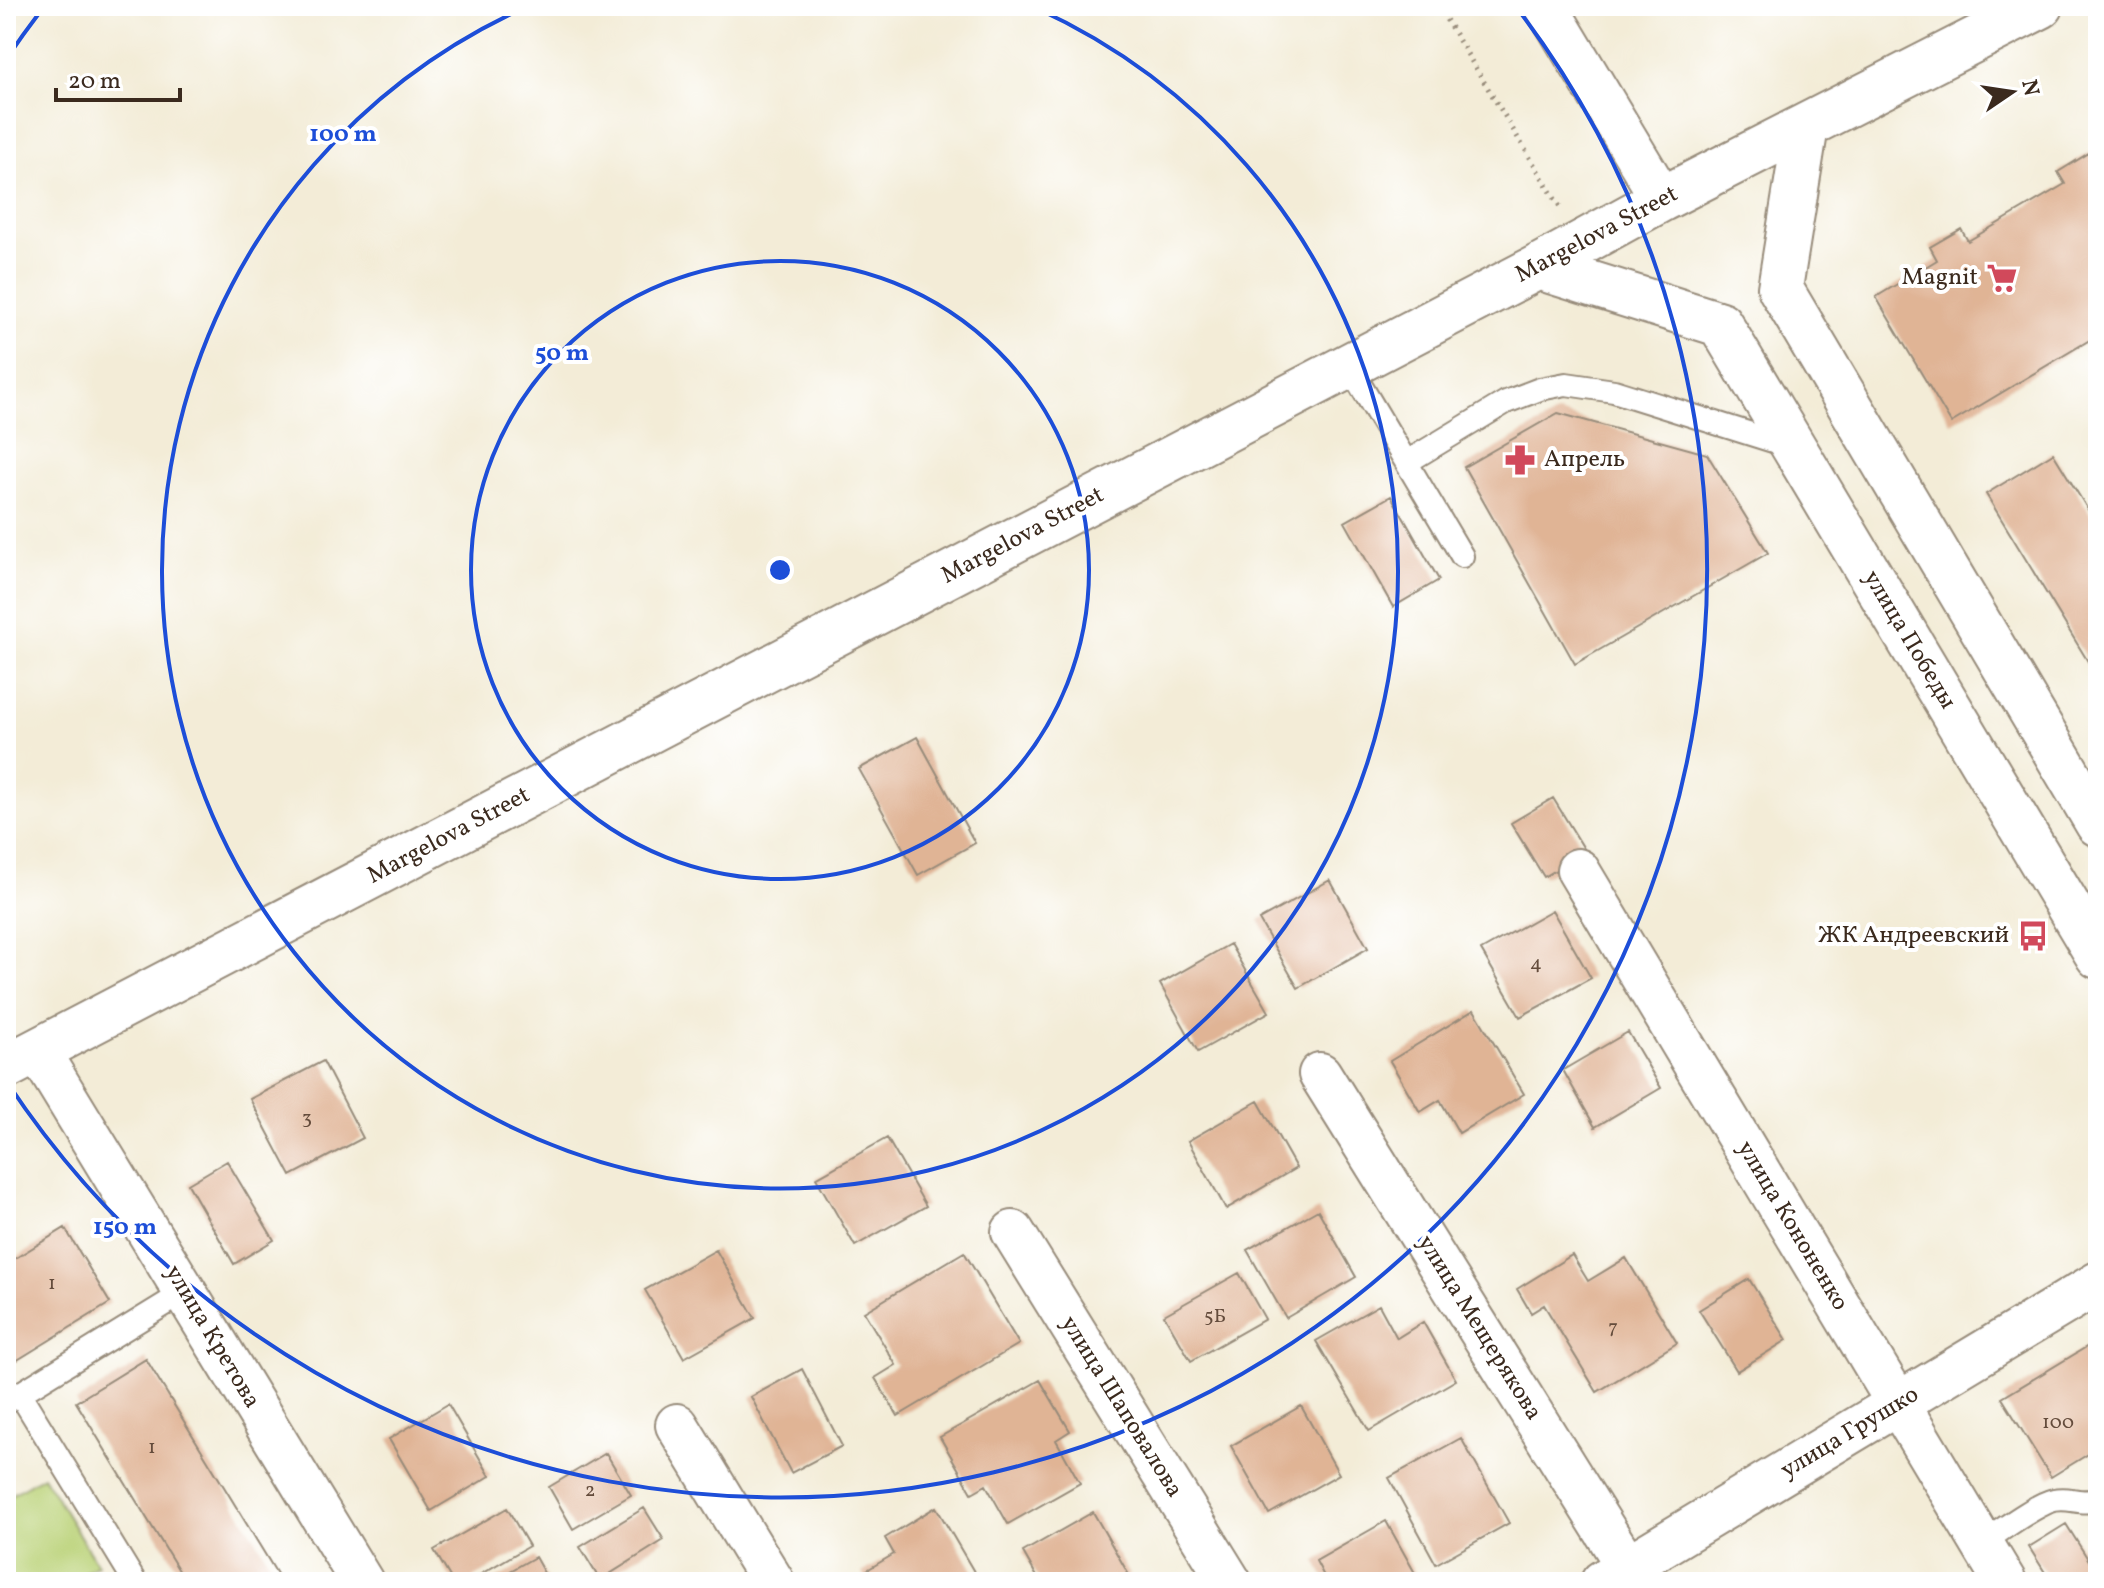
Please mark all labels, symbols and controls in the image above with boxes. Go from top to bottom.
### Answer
scale bar [56,52,180,102]
north arrow [1972,52,2052,132]
text: 20 m [68,65,121,99]
text: N [2012,77,2046,99]
text: 100 m [309,118,377,152]
street label: Margelova Street [1510,178,1684,292]
place label: Magnit [1901,261,1978,295]
supermarket icon: Magnit [1985,261,2019,295]
text: 50 m [535,337,589,371]
pharmacy icon: Апрель [1503,443,1537,477]
place label: Апрель [1544,443,1625,477]
street label: Margelova Street [936,479,1110,593]
centre of rings [766,556,794,584]
street label: улица Победы [1854,564,1964,716]
street label: Margelova Street [362,779,536,893]
place label: ЖК Андреевский [1818,919,2009,953]
bus stop icon: ЖК Андреевский [2016,919,2050,953]
house number: 4 [1530,950,1542,978]
house number: 3 [302,1105,312,1133]
street label: улица Кононенко [1728,1135,1856,1317]
text: 150 m [93,1211,157,1245]
street label: улица Мещерякова [1408,1229,1550,1427]
street label: улица Кретова [156,1259,268,1415]
house number: 1 [48,1270,56,1298]
house number: 5Б [1204,1303,1226,1331]
street label: улица Шаповалова [1051,1310,1191,1504]
house number: 7 [1608,1314,1618,1342]
street label: улица Грушко [1774,1378,1926,1488]
house number: 100 [2042,1409,2074,1437]
house number: 1 [148,1434,156,1462]
house number: 2 [585,1477,595,1505]

